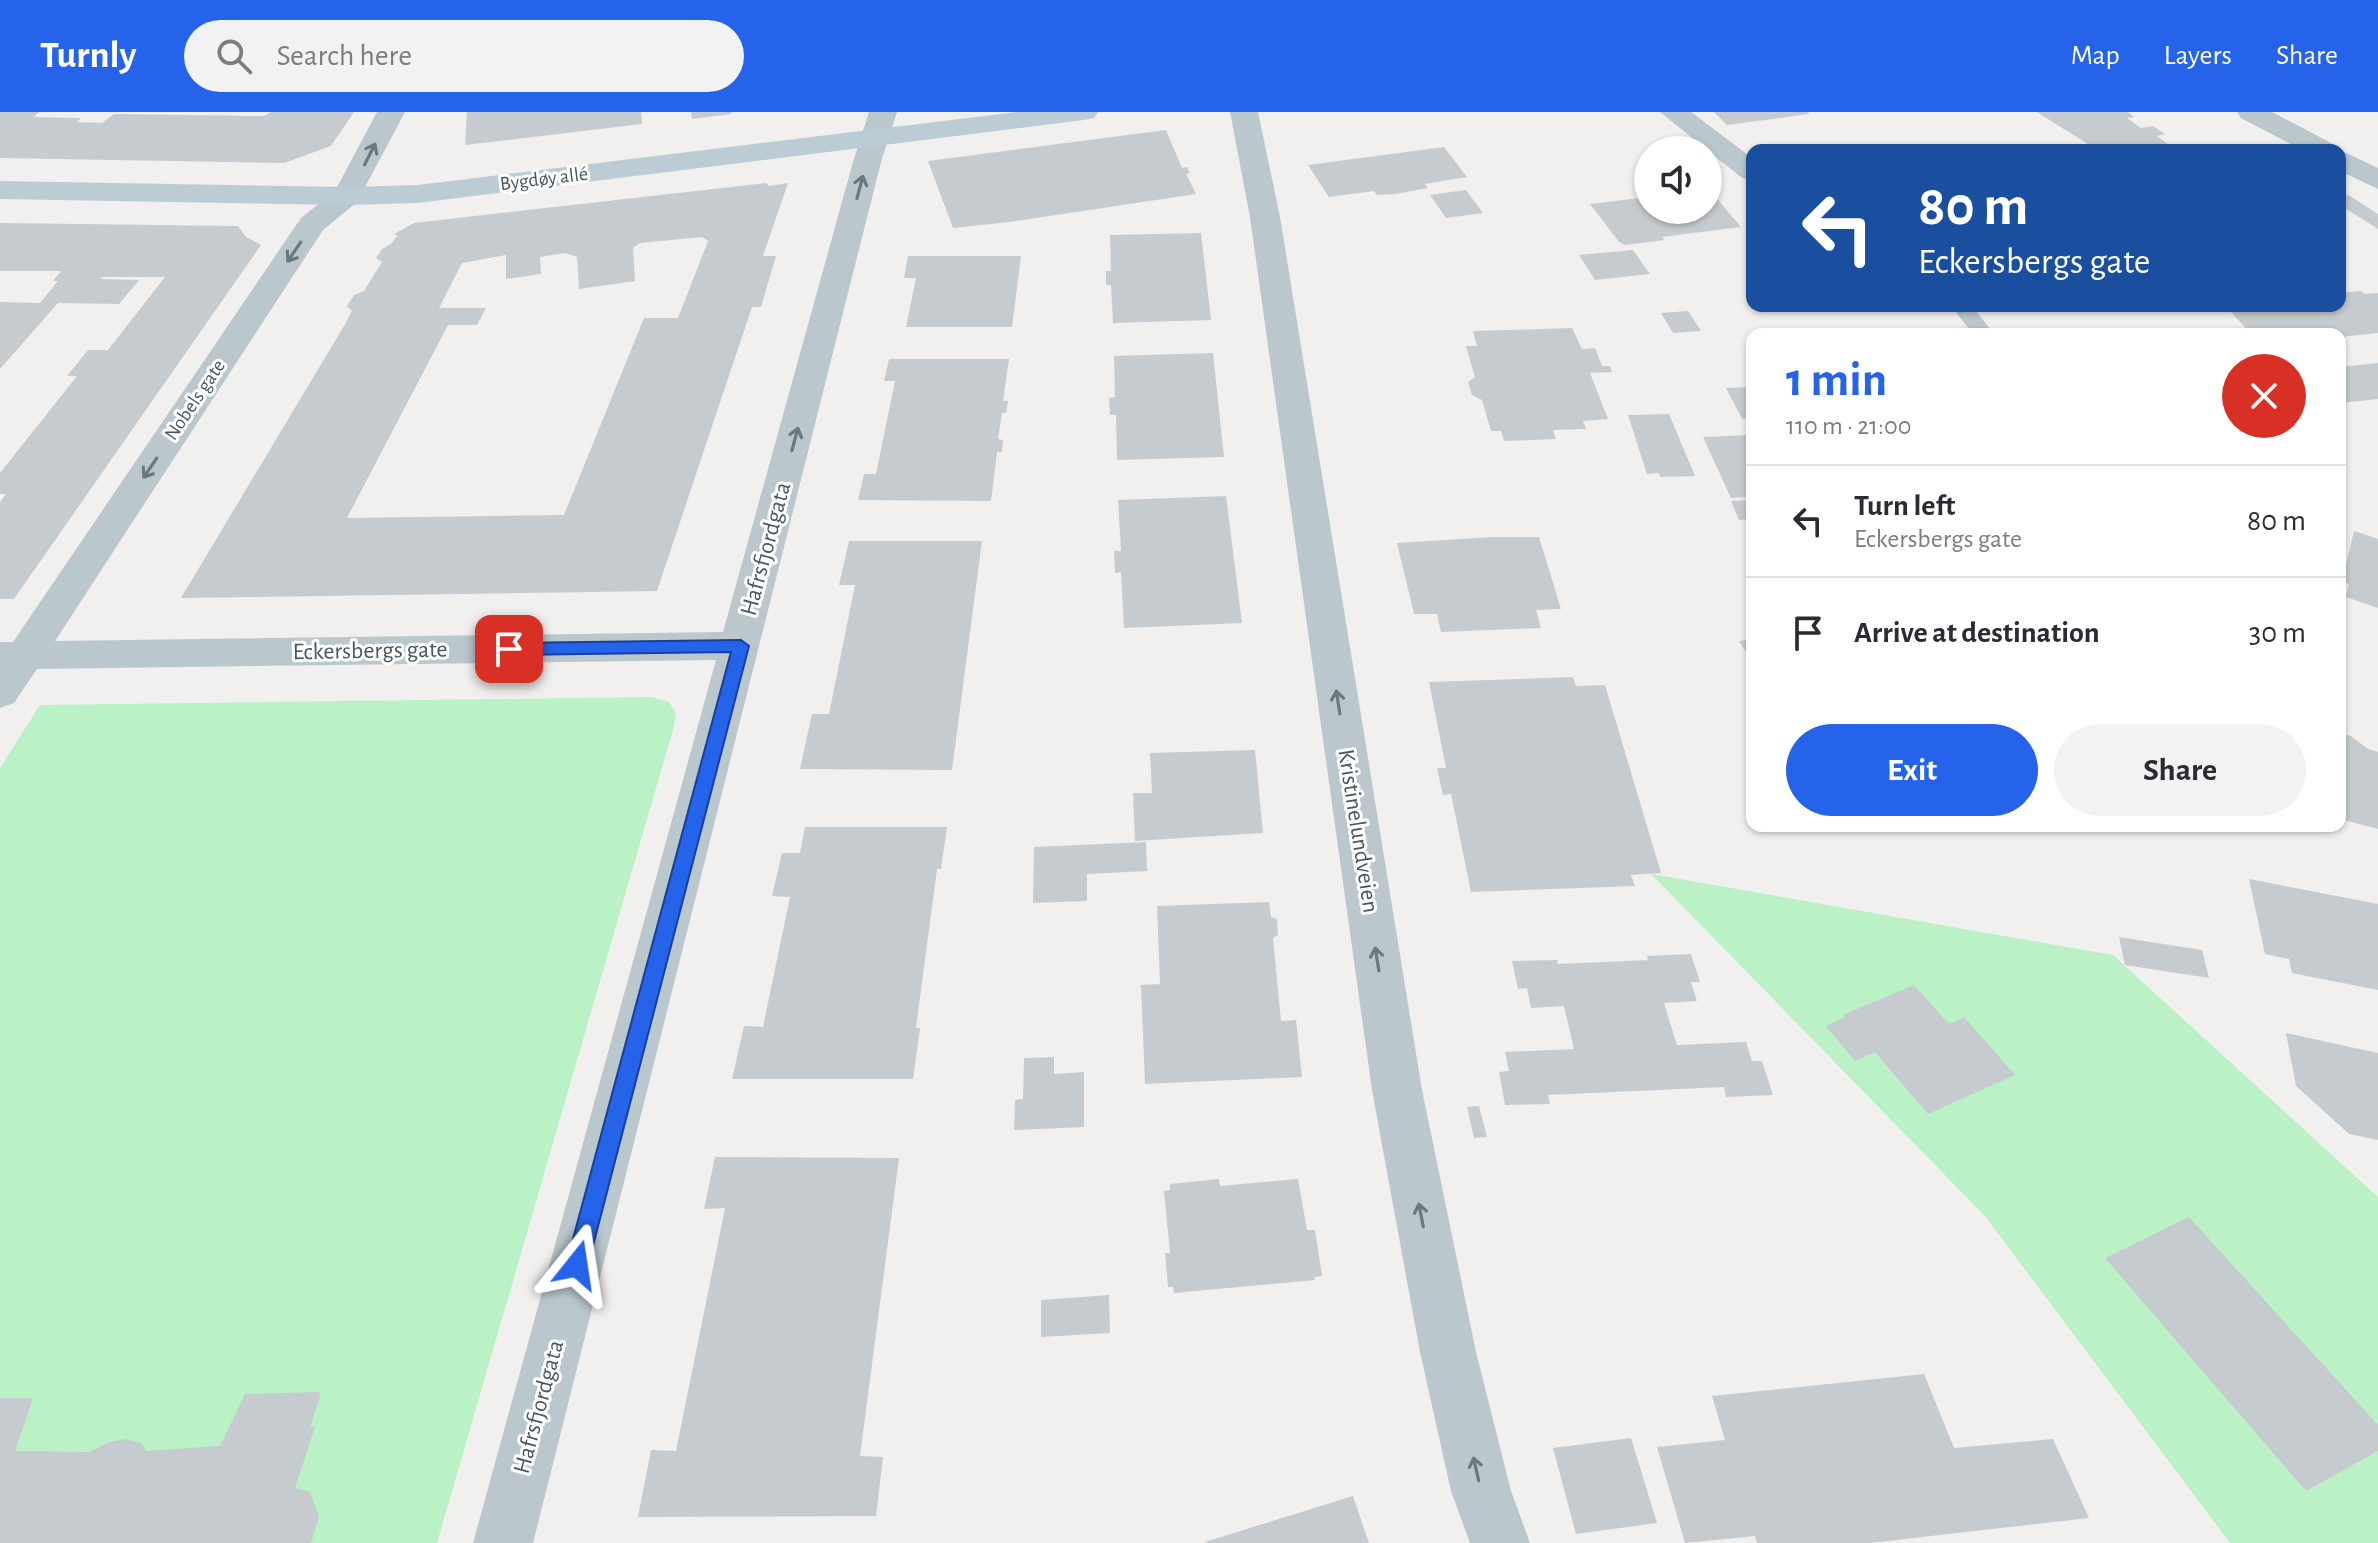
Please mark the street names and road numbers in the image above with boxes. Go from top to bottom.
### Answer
street label: Bygdøy allé [499,164,589,194]
street label: Nobels gate [161,356,229,444]
street label: Hafrsfjordgata [737,480,795,618]
street label: Eckersbergs gate [292,638,448,664]
street label: Kristinelundveien [1333,748,1383,914]
street label: Hafrsfjordgata [510,1338,568,1476]

